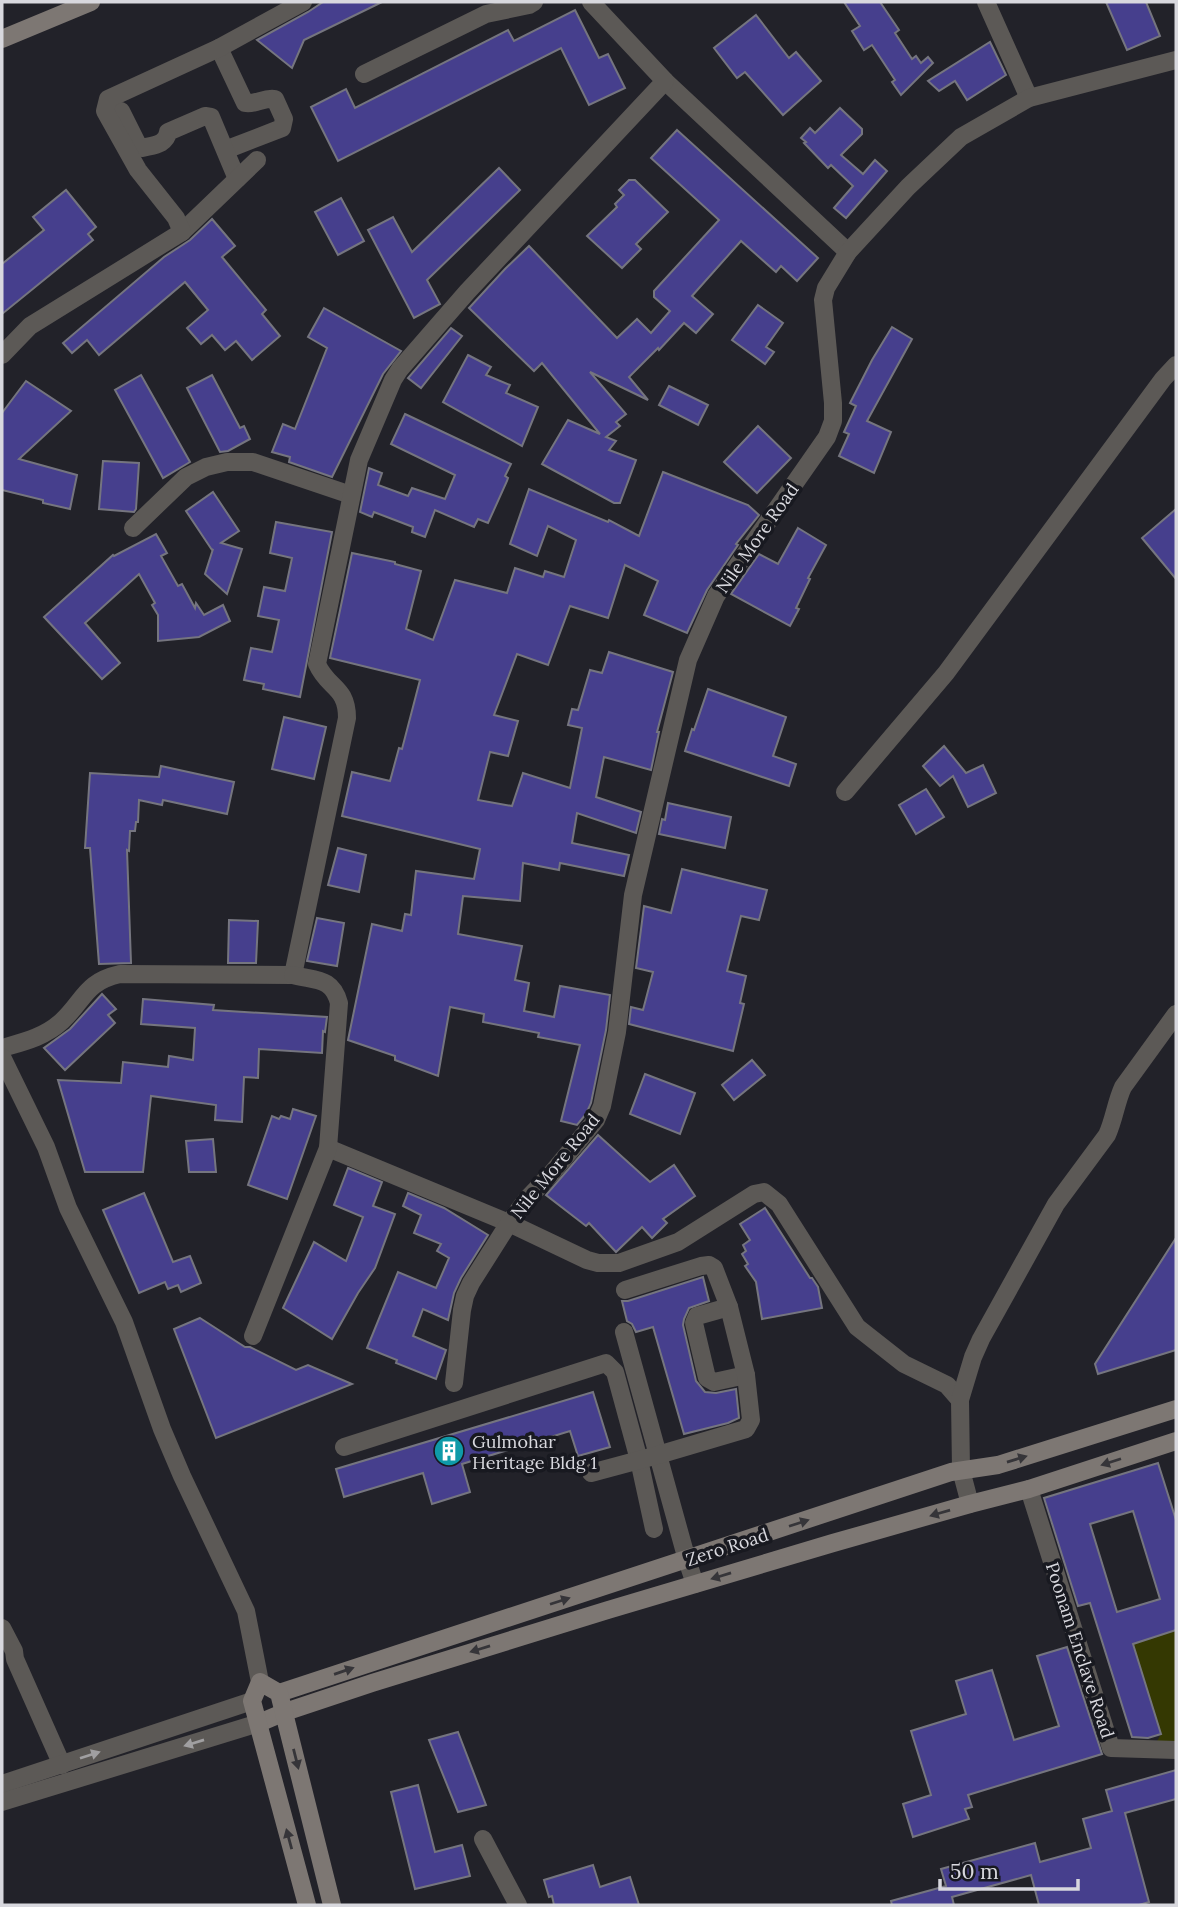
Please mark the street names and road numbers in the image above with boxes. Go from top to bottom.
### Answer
street label: Nile More Road [711,478,804,597]
street label: Nile More Road [505,1108,605,1223]
street label: Zero Road [683,1523,771,1571]
street label: Poonam Enclave Road [1041,1559,1119,1741]

